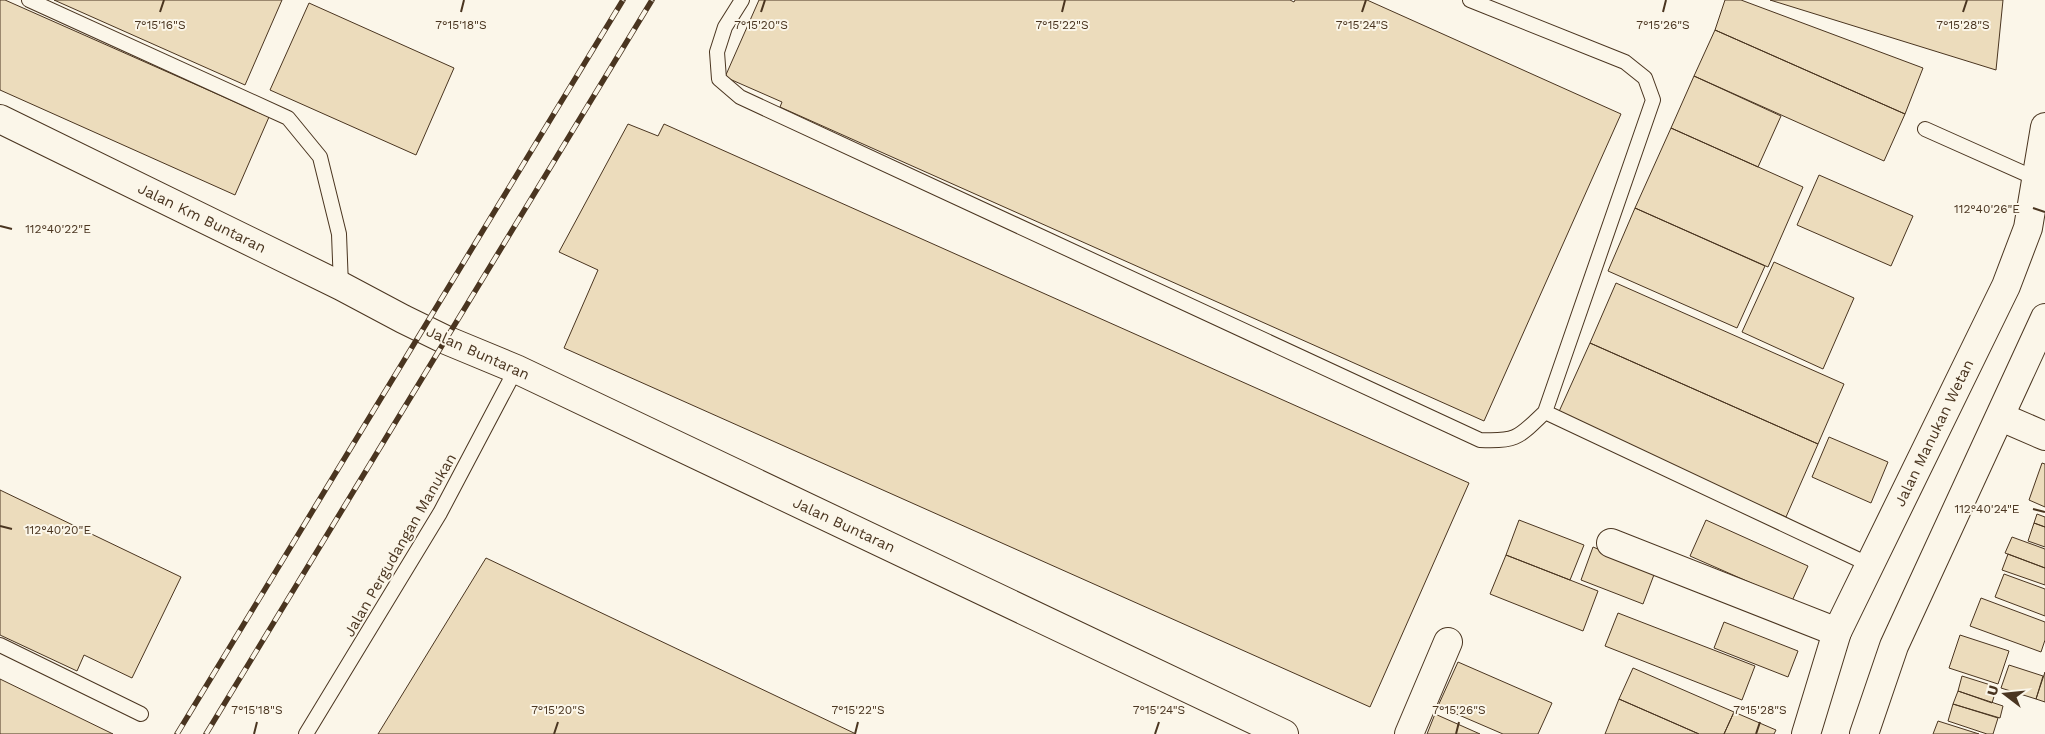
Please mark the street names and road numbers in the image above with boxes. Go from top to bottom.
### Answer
street label: Jalan Km Buntaran [135,179,269,257]
street label: Jalan Buntaran [424,322,532,384]
street label: Jalan Manukan Wetan [1891,357,1977,509]
street label: Jalan Pergudangan Manukan [340,450,460,640]
street label: Jalan Buntaran [790,493,898,557]

